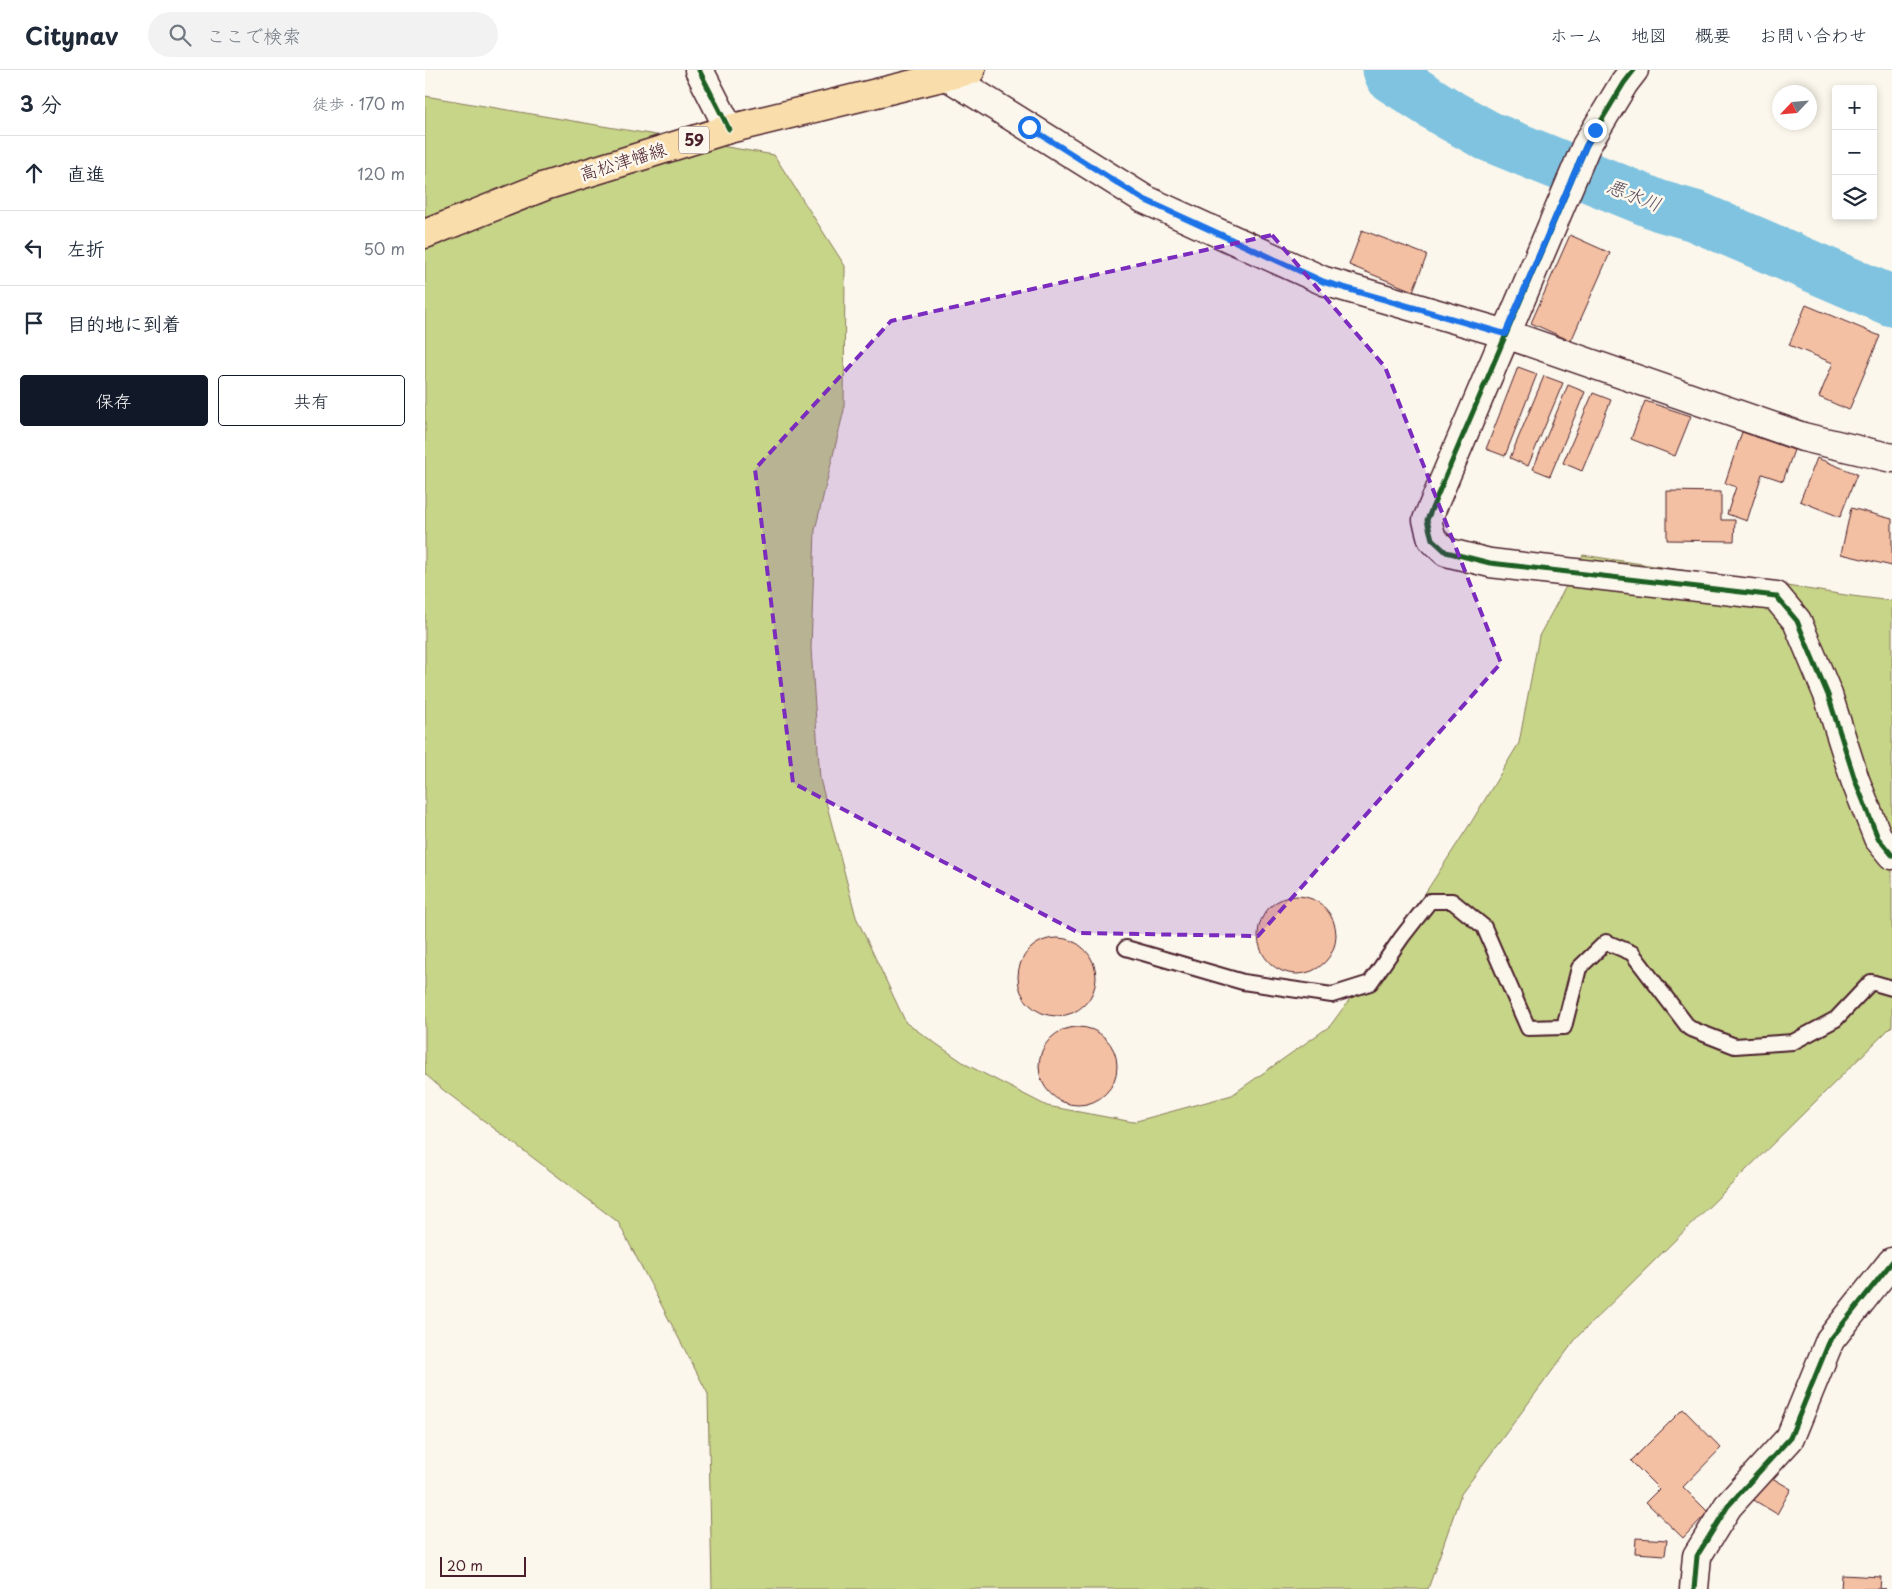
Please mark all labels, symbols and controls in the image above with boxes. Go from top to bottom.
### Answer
search box [148,12,498,57]
text: Citynav [25,17,118,53]
icon: search [166,21,194,49]
text: ここで検索 [206,21,301,49]
text: ホーム [1550,21,1603,48]
text: 地図 [1631,21,1667,48]
text: 概要 [1695,21,1731,48]
text: お問い合わせ [1759,21,1867,48]
north arrow [1772,85,1817,130]
map controls [1832,85,1877,220]
button: + [1832,85,1877,130]
text: 3 分 [20,87,62,119]
text: 徒歩 · 170 m [313,91,405,115]
route start [1018,116,1041,139]
route end [1584,119,1607,142]
road number: 59 [679,126,709,154]
button: − [1832,130,1877,175]
street label: 高松津幡線 [576,134,670,187]
icon: ahead [20,159,48,187]
text: 直進 [67,159,105,187]
text: 120 m [358,161,405,185]
water label: 悪水川 [1603,171,1666,217]
button: layers [1832,175,1877,220]
icon: left [20,234,48,262]
text: 左折 [67,234,105,262]
text: 50 m [364,236,405,260]
icon: arrive [20,309,48,337]
text: 目的地に到着 [67,309,181,337]
button: 保存 [20,375,208,426]
button: 共有 [218,375,405,426]
scale bar [440,1554,526,1577]
text: 20 m [447,1555,483,1576]

